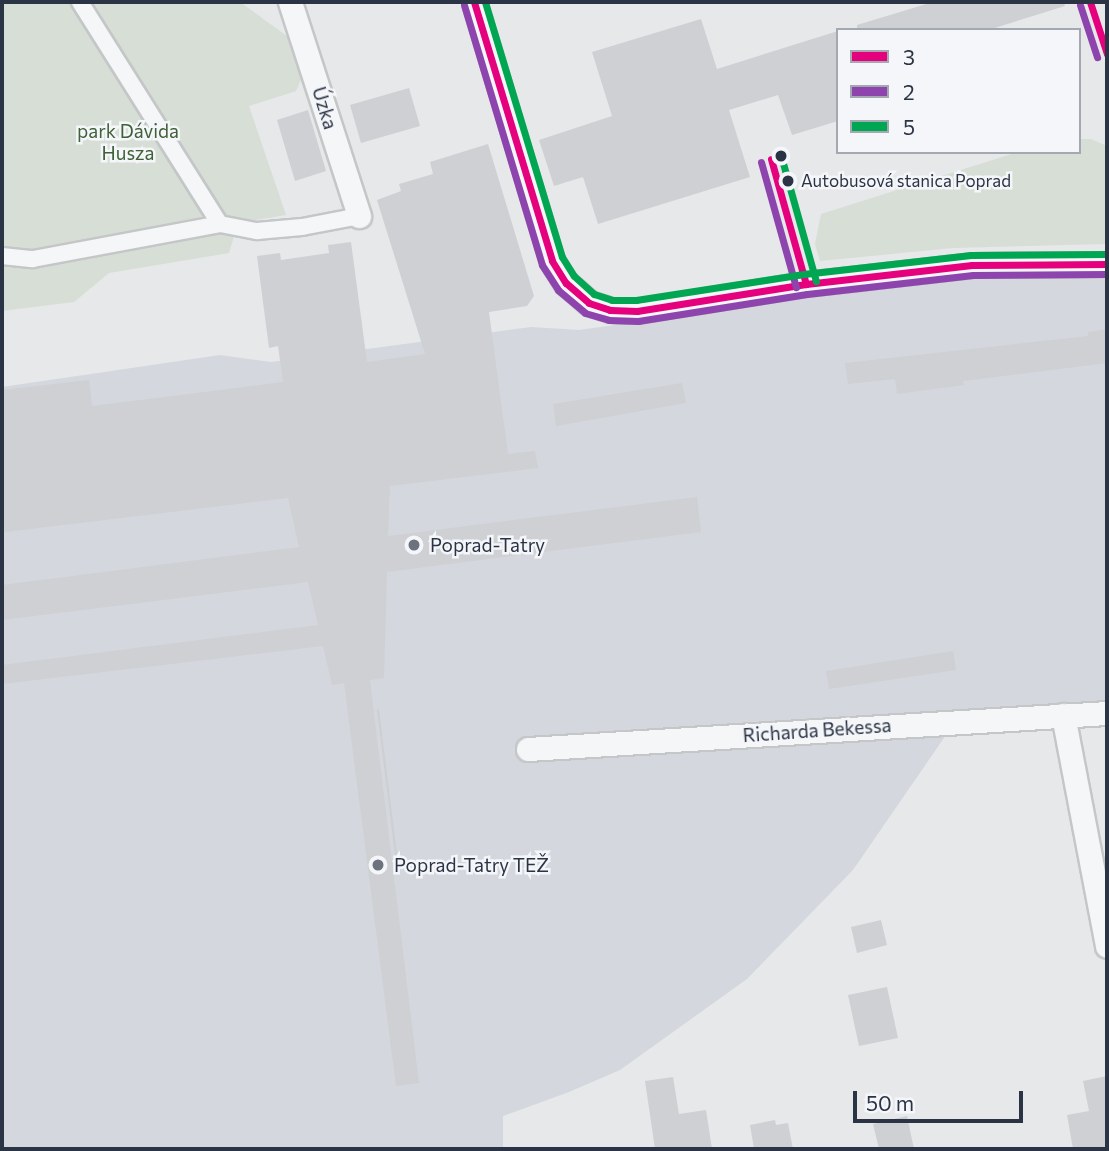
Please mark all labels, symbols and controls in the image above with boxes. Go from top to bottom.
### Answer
legend [836,28,1081,154]
text: 3 [903,44,915,69]
text: 2 [903,79,915,104]
street label: Úzka [308,84,342,132]
text: 5 [903,114,915,139]
park label: park Dávida Husza [77,120,179,164]
unlabelled marker [774,149,788,163]
place label: Autobusová stanica Poprad [801,171,1011,191]
marker: Autobusová stanica Poprad [781,174,795,188]
place label: Poprad-Tatry [430,534,545,556]
marker: Poprad-Tatry [404,535,424,555]
street label: Richarda Bekessa [742,713,892,747]
place label: Poprad-Tatry TEŽ [394,854,549,876]
marker: Poprad-Tatry TEŽ [368,855,388,875]
scale bar [857,1078,1027,1122]
text: 50 m [866,1090,914,1115]

